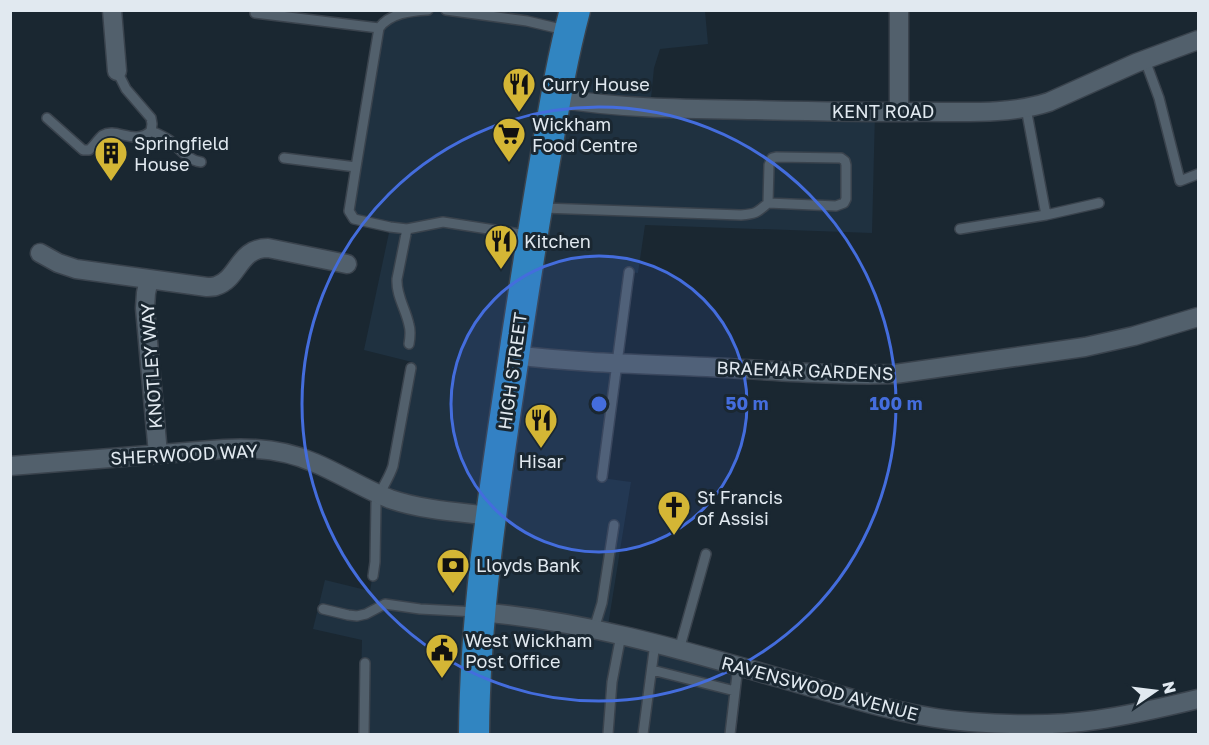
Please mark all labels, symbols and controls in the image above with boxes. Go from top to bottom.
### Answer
restaurant icon: Curry House [501,66,537,113]
place label: Curry House [542,73,650,95]
street label: KENT ROAD [832,100,934,122]
place label: Wickham Food Centre [532,113,638,156]
supermarket icon: Wickham Food Centre [491,116,527,163]
place label: Springfield House [134,132,229,175]
building icon: Springfield House [93,135,129,182]
restaurant icon: Kitchen [483,223,519,270]
place label: Kitchen [524,230,591,252]
street label: KNOTLEY WAY [136,302,166,429]
street label: HIGH STREET [493,311,531,431]
street label: BRAEMAR GARDENS [716,356,894,384]
text: 50 m [726,392,768,414]
text: 100 m [870,392,922,414]
centre of rings [589,394,609,414]
restaurant icon: Hisar [523,402,559,449]
street label: SHERWOOD WAY [110,439,259,469]
place label: Hisar [518,450,564,472]
place label: St Francis of Assisi [697,486,783,529]
church icon: St Francis of Assisi [656,489,692,536]
bank icon: Lloyds Bank [435,547,471,594]
place label: Lloyds Bank [476,554,580,576]
place label: West Wickham Post Office [465,629,593,672]
public building icon: West Wickham Post Office [424,632,460,679]
street label: RAVENSWOOD AVENUE [719,651,921,725]
north arrow [1125,661,1185,721]
text: N [1158,679,1181,696]

